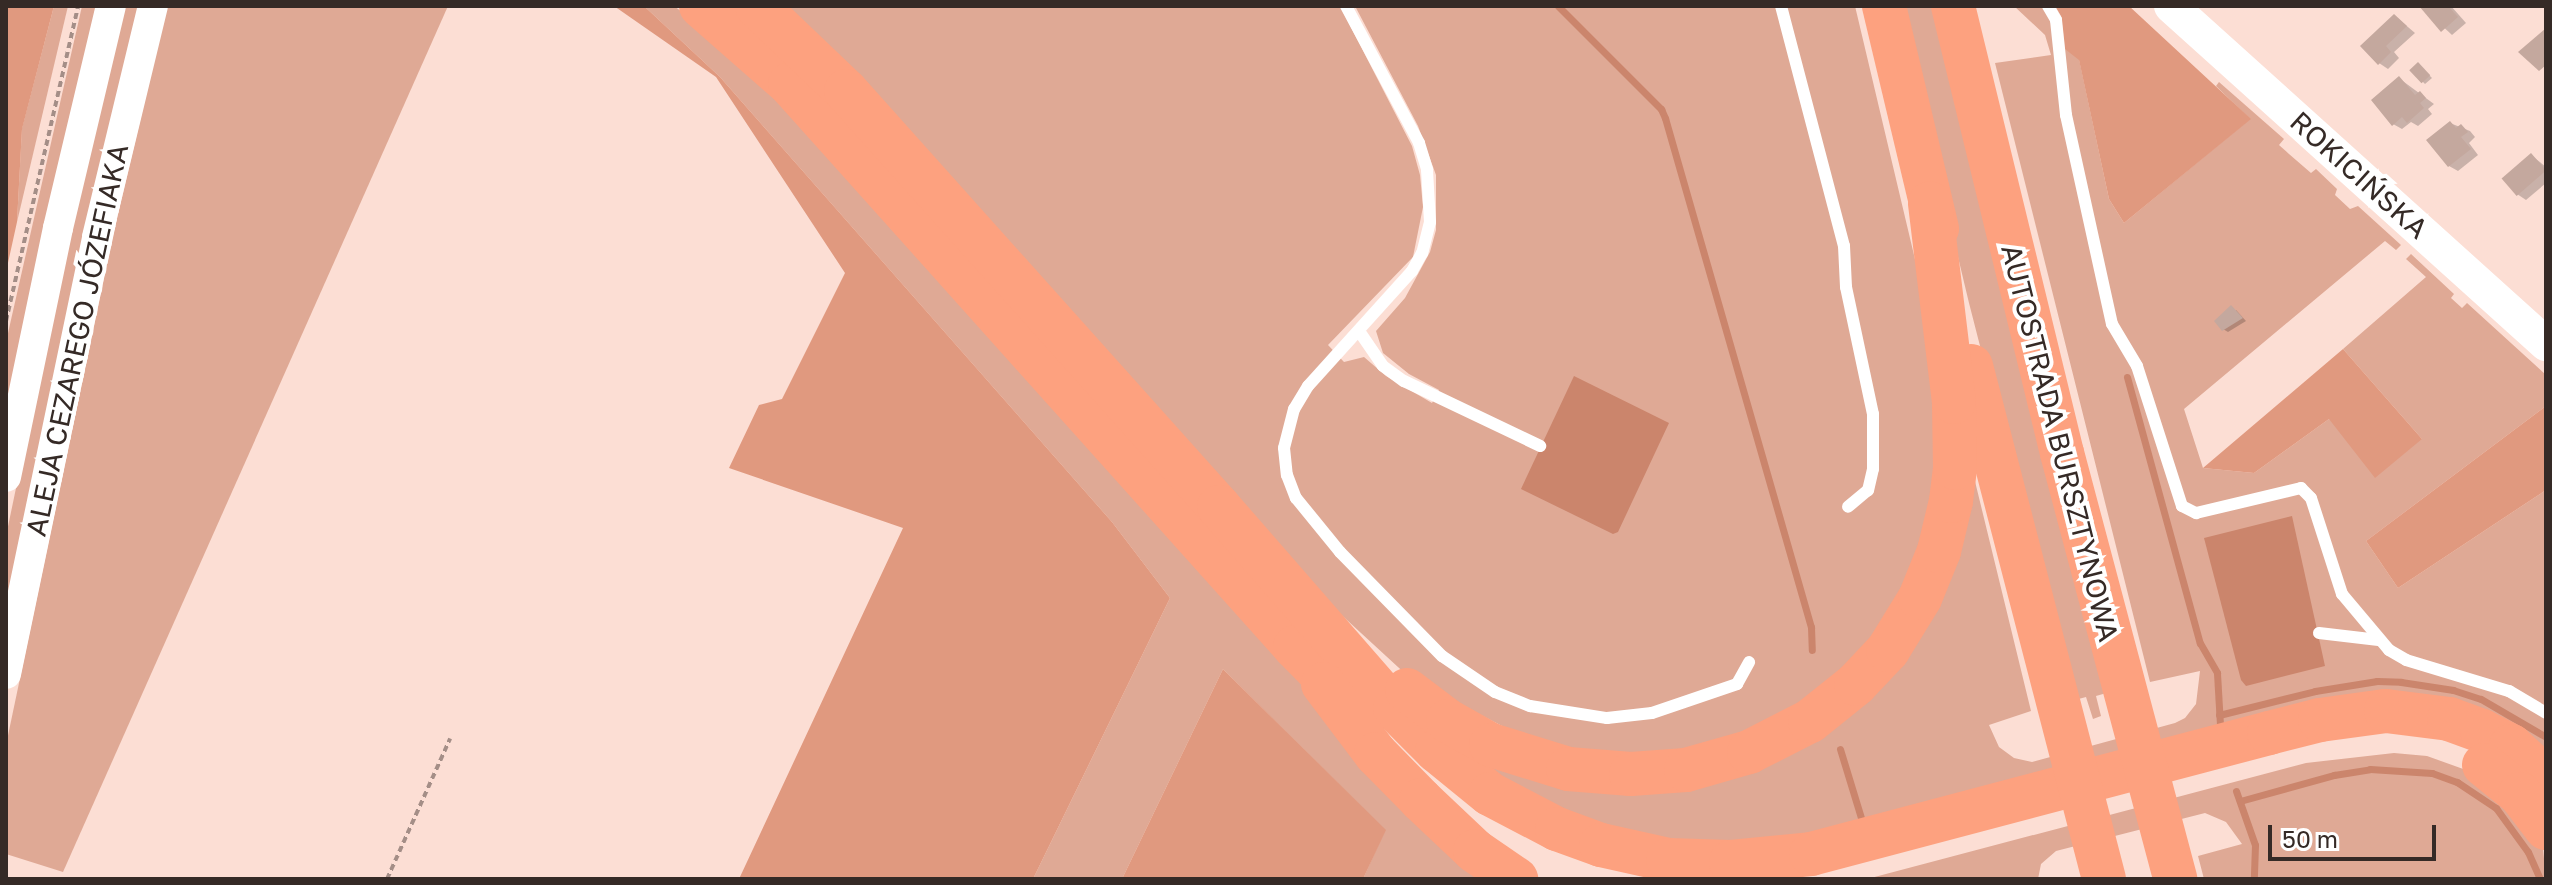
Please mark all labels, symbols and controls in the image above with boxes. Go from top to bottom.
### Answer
street label: ROKICIŃSKA [2283,104,2435,246]
street label: ALEJA CEZAREGO JÓZEFIAKA [19,141,135,539]
street label: AUTOSTRADA BURSZTYNOWA [1994,241,2126,645]
scale bar [2272,809,2440,859]
text: 50 m [2282,824,2338,853]

